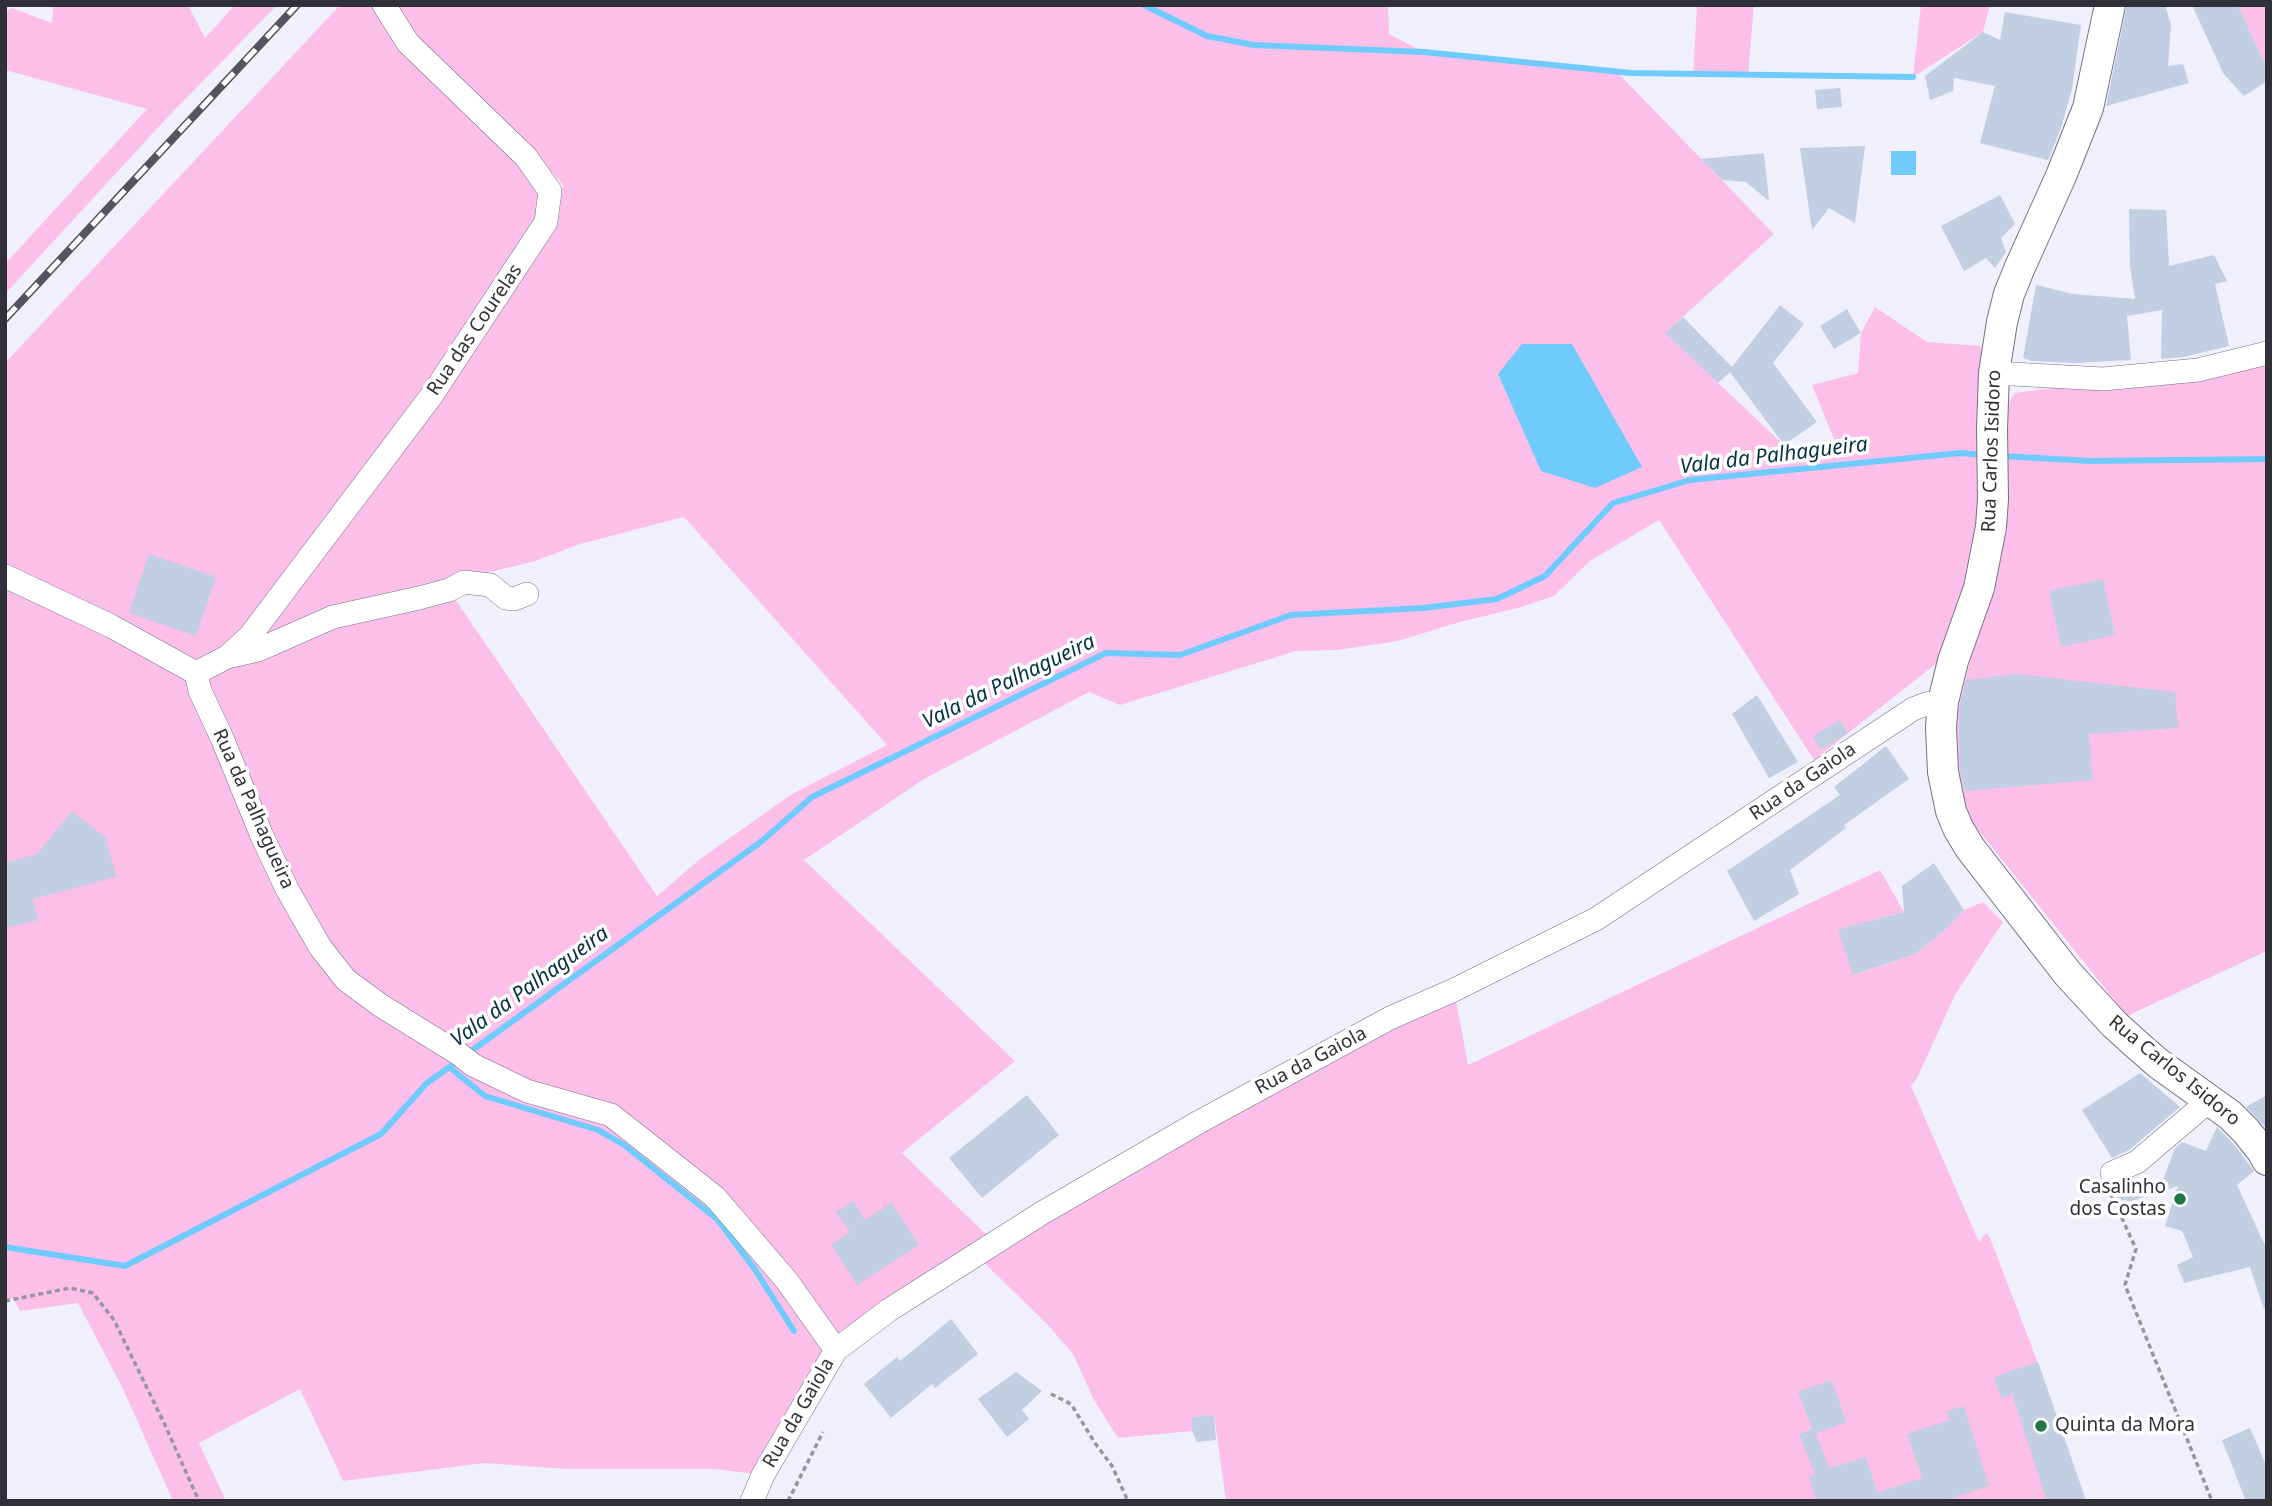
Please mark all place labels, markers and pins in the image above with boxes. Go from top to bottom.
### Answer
place label: Casalinho dos Costas [2070,1177,2166,1221]
marker: Casalinho dos Costas [2172,1191,2188,1207]
place label: Quinta da Mora [2055,1415,2195,1437]
marker: Quinta da Mora [2033,1418,2049,1434]

